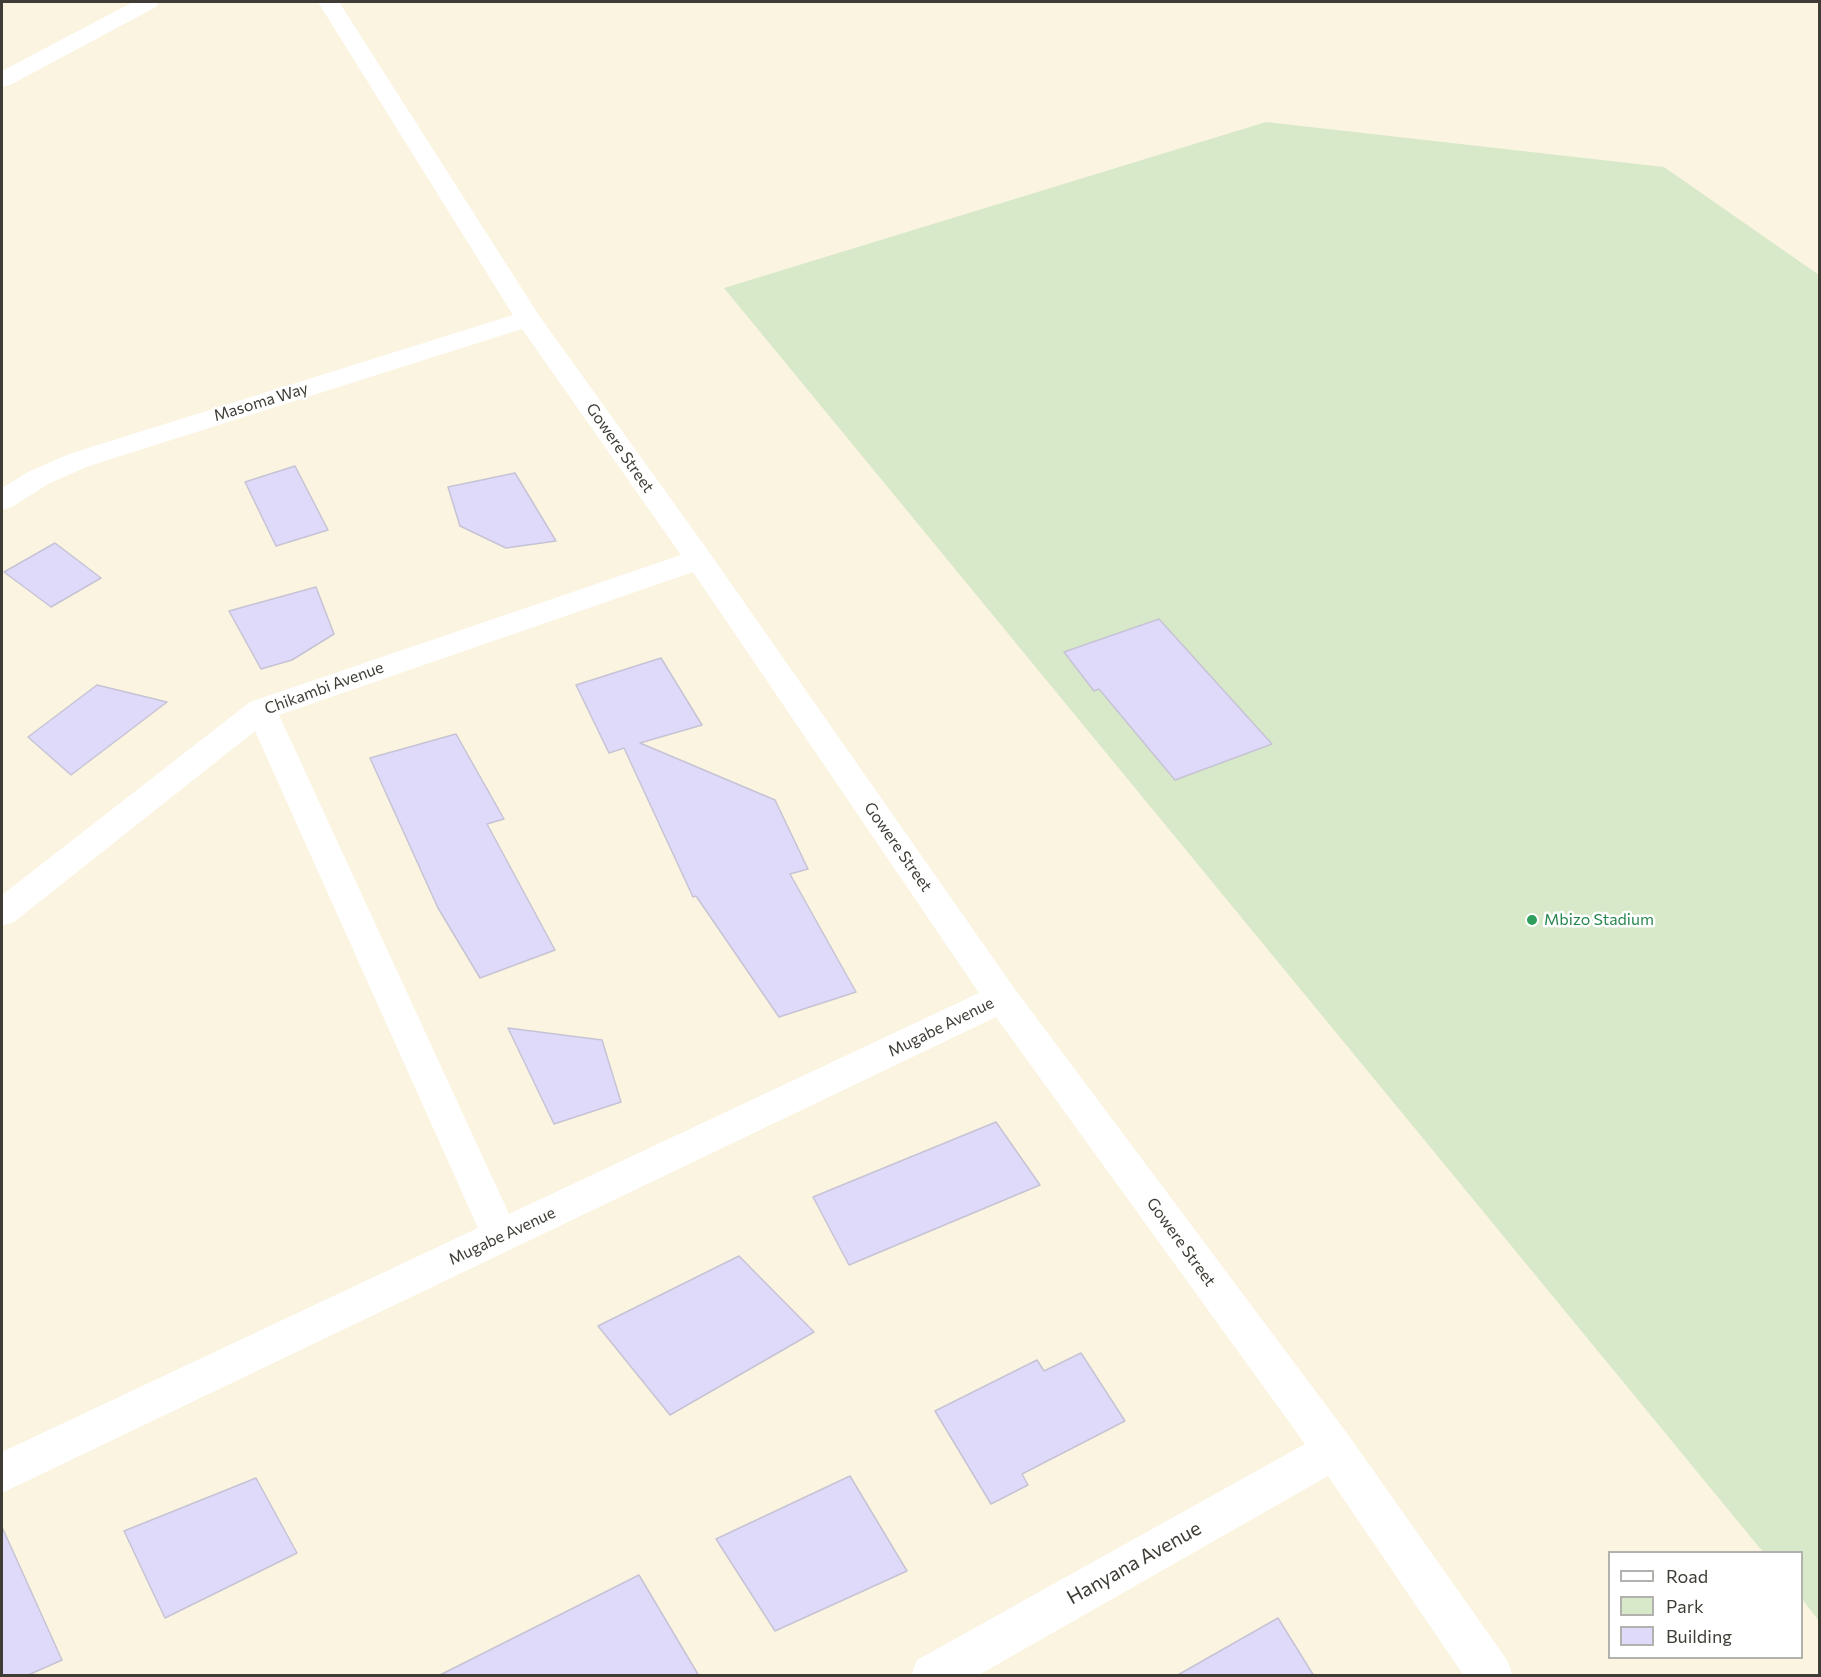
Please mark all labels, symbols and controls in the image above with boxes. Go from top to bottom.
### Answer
street label: Masoma Way [211,379,311,425]
street label: Gowere Street [582,400,658,496]
street label: Chikambi Avenue [262,658,386,718]
street label: Gowere Street [860,799,936,895]
place label: Mbizo Stadium [1544,910,1654,930]
marker: Mbizo Stadium [1525,913,1539,927]
street label: Mugabe Avenue [885,993,997,1061]
street label: Gowere Street [1142,1194,1220,1290]
street label: Mugabe Avenue [446,1203,558,1269]
street label: Hanyana Avenue [1063,1516,1205,1610]
legend [1608,1551,1803,1659]
text: Road [1666,1565,1708,1587]
text: Park [1666,1595,1704,1617]
text: Building [1666,1625,1732,1647]

